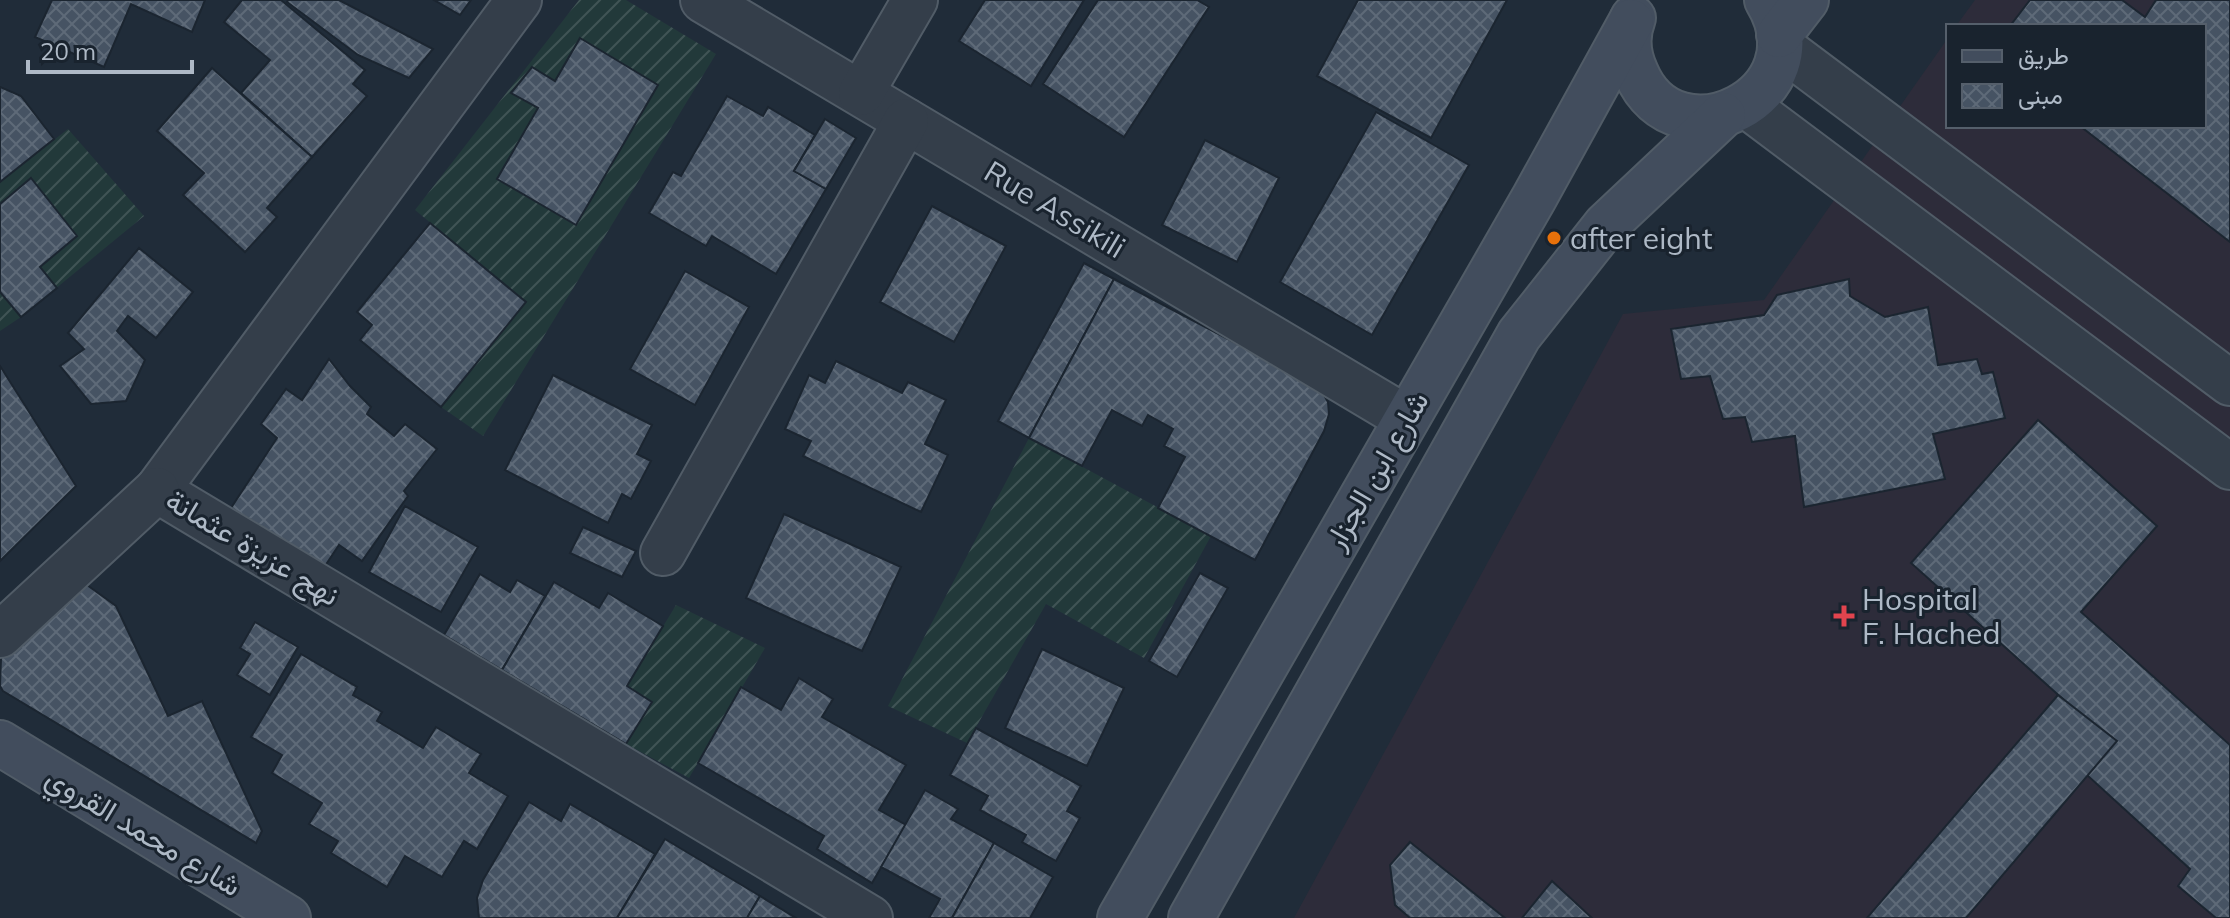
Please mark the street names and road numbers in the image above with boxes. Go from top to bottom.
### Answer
street label: Rue Assikili [978,152,1132,266]
street label: شارع ابن الجزار [1315,384,1438,558]
street label: نهج عزيزة عثمانة [158,480,347,616]
street label: شارع محمد القروي [36,758,249,910]

